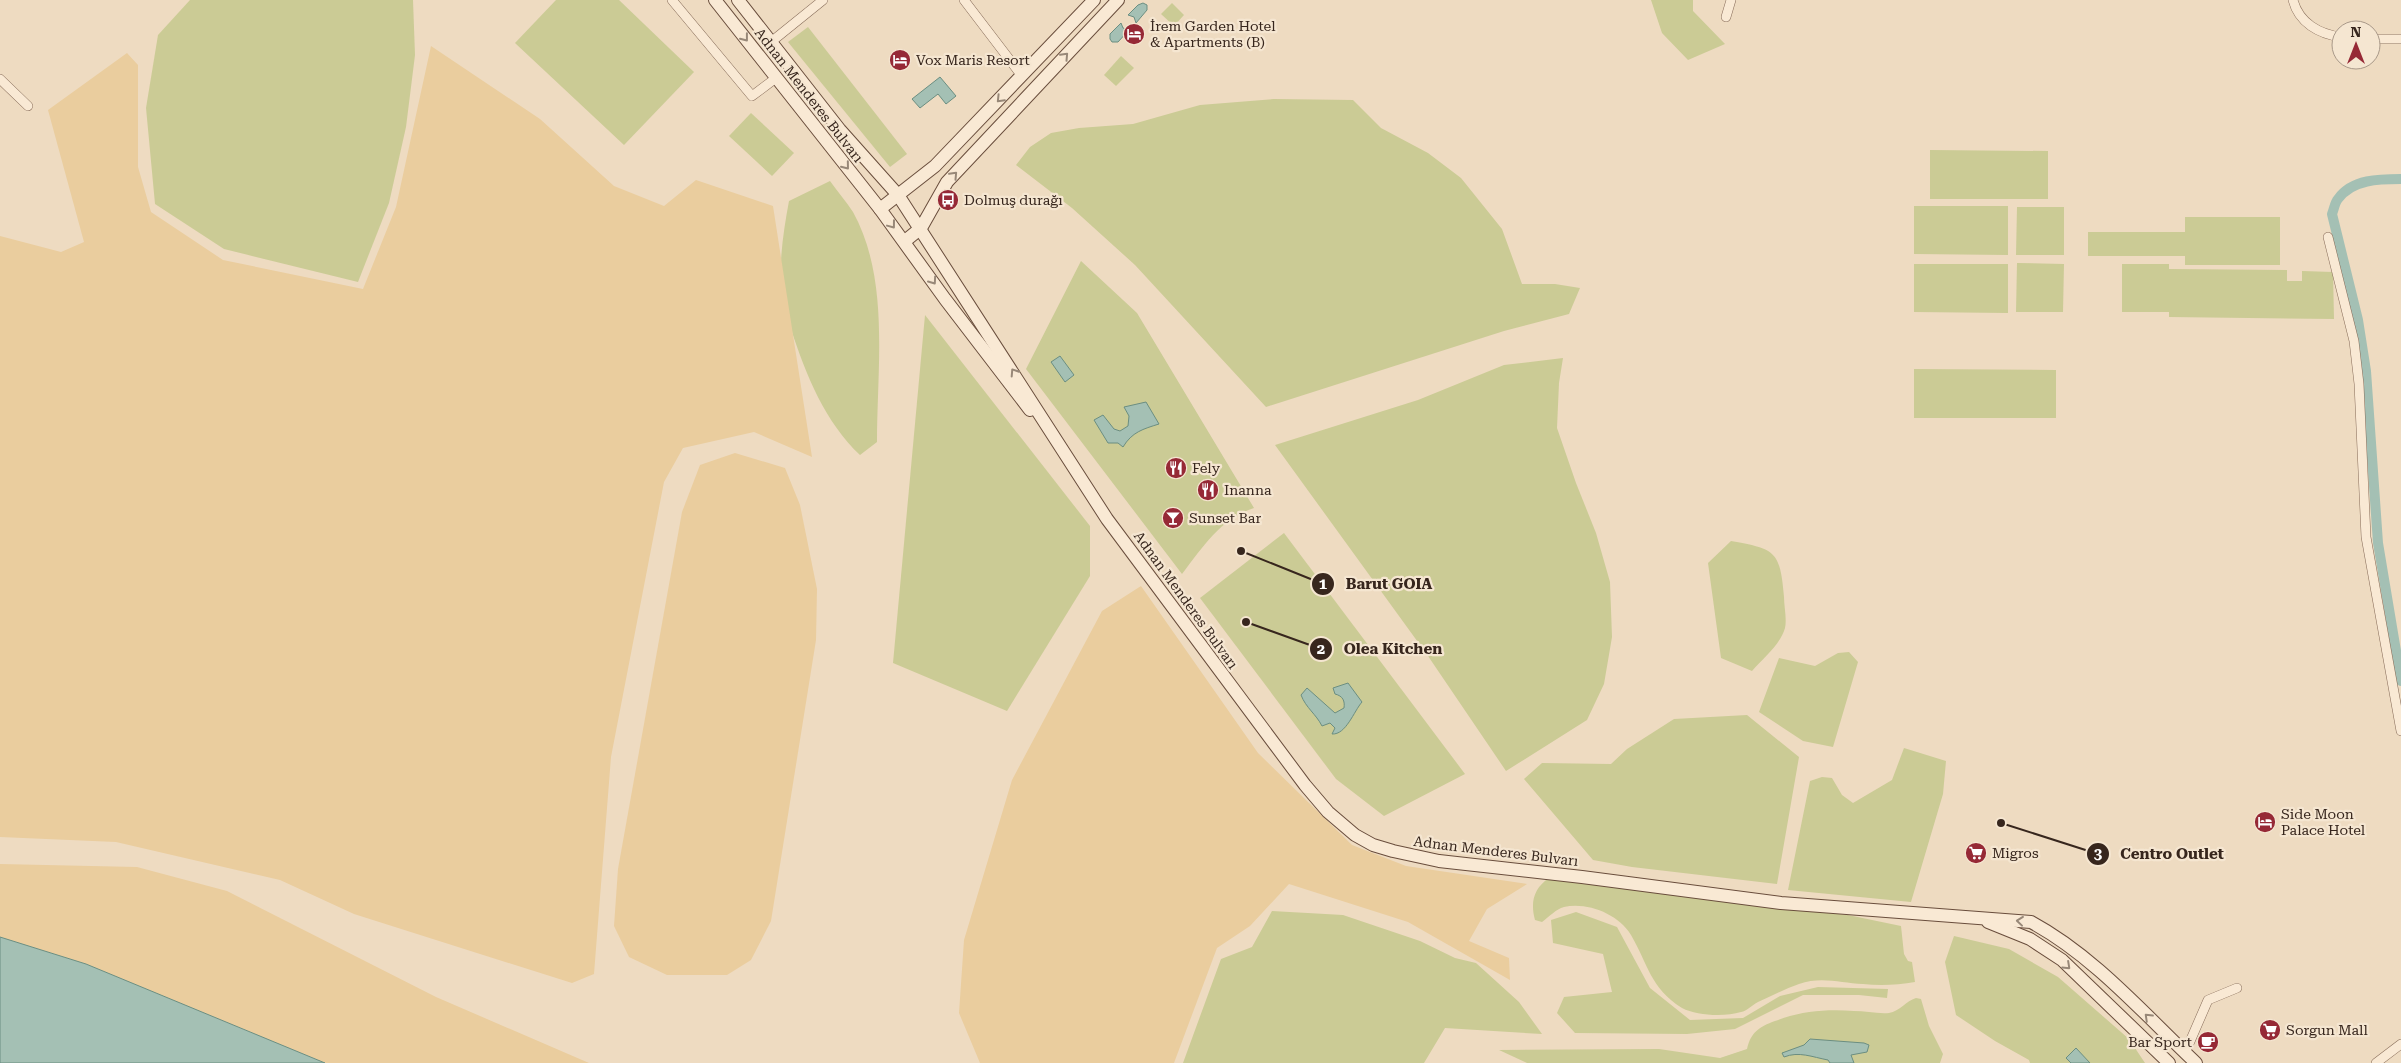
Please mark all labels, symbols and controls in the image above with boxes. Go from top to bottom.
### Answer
place label: İrem Garden Hotel & Apartments (B) [1150,18,1276,50]
north arrow [2331,20,2381,70]
hotel icon: İrem Garden Hotel & Apartments (B) [1122,22,1146,46]
text: N [2351,24,2362,40]
street label: Adnan Menderes Bulvarı [752,25,867,166]
one-way arrow [739,32,747,41]
hotel icon: Vox Maris Resort [888,48,912,72]
place label: Vox Maris Resort [916,52,1030,68]
one-way arrow [1059,53,1068,62]
one-way arrow [997,93,1006,102]
one-way arrow [840,160,849,169]
one-way arrow [948,172,957,181]
bus stop icon: Dolmuş durağı [936,188,960,212]
place label: Dolmuş durağı [964,192,1063,208]
one-way arrow [887,219,895,228]
one-way arrow [927,276,936,285]
one-way arrow [1010,368,1020,377]
restaurant icon: Fely [1164,456,1188,480]
place label: Fely [1192,460,1221,476]
restaurant icon: Inanna [1196,478,1220,502]
place label: Inanna [1224,482,1272,498]
bar icon: Sunset Bar [1161,506,1185,530]
place label: Sunset Bar [1189,510,1261,526]
street label: Adnan Menderes Bulvarı [1131,528,1242,672]
callout: Barut GOIA [1310,569,1442,599]
text: 1 [1319,575,1328,593]
text: Barut GOIA [1346,575,1432,593]
callout: Olea Kitchen [1309,634,1452,664]
text: 2 [1317,640,1325,658]
text: Olea Kitchen [1344,640,1442,658]
place label: Side Moon Palace Hotel [2281,806,2366,838]
hotel icon: Side Moon Palace Hotel [2253,810,2277,834]
street label: Adnan Menderes Bulvarı [1413,833,1580,869]
callout: Centro Outlet [2085,839,2234,869]
supermarket icon: Migros [1964,841,1988,865]
place label: Migros [1992,845,2039,861]
text: 3 [2094,845,2103,863]
text: Centro Outlet [2120,845,2224,863]
one-way arrow [2016,916,2024,927]
one-way arrow [2062,960,2071,969]
one-way arrow [2145,1014,2154,1023]
supermarket icon: Sorgun Mall [2258,1018,2282,1042]
place label: Sorgun Mall [2286,1022,2368,1038]
cafe icon: Bar Sport [2196,1030,2220,1054]
place label: Bar Sport [2128,1034,2192,1050]

